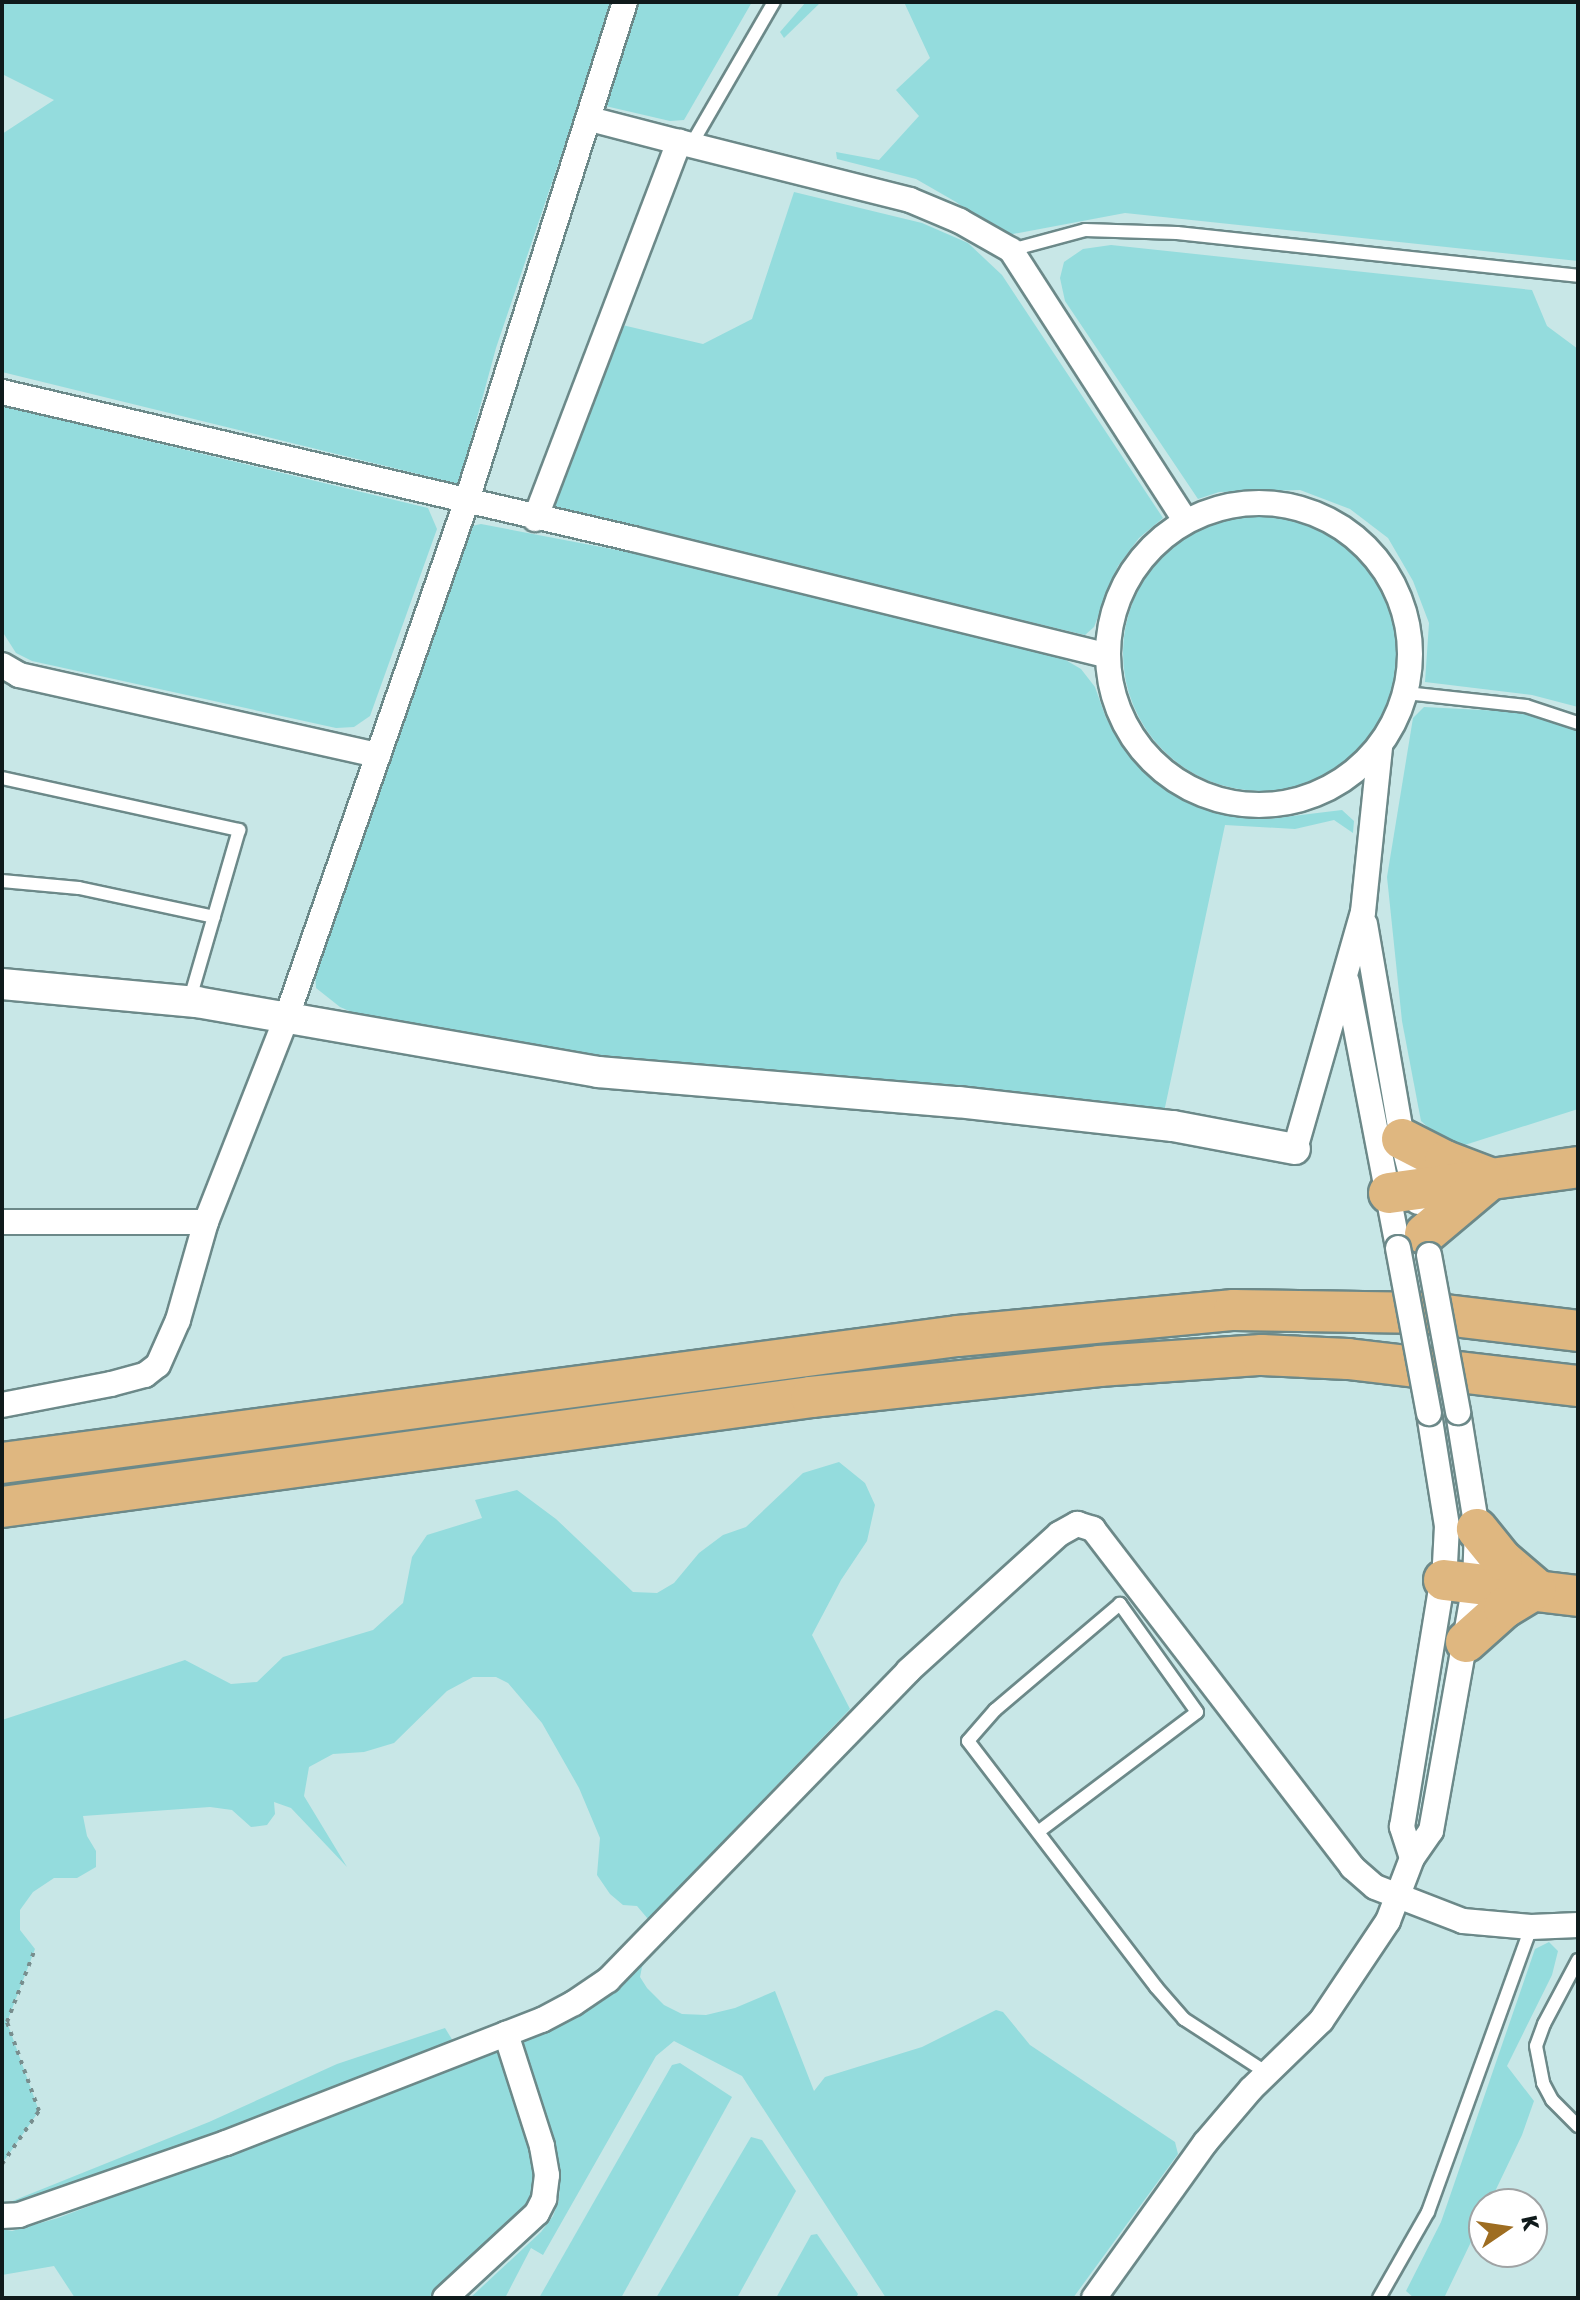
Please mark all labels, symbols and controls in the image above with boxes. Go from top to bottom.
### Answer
north arrow [1468,2188,1548,2268]
text: K [1515,2213,1545,2233]

